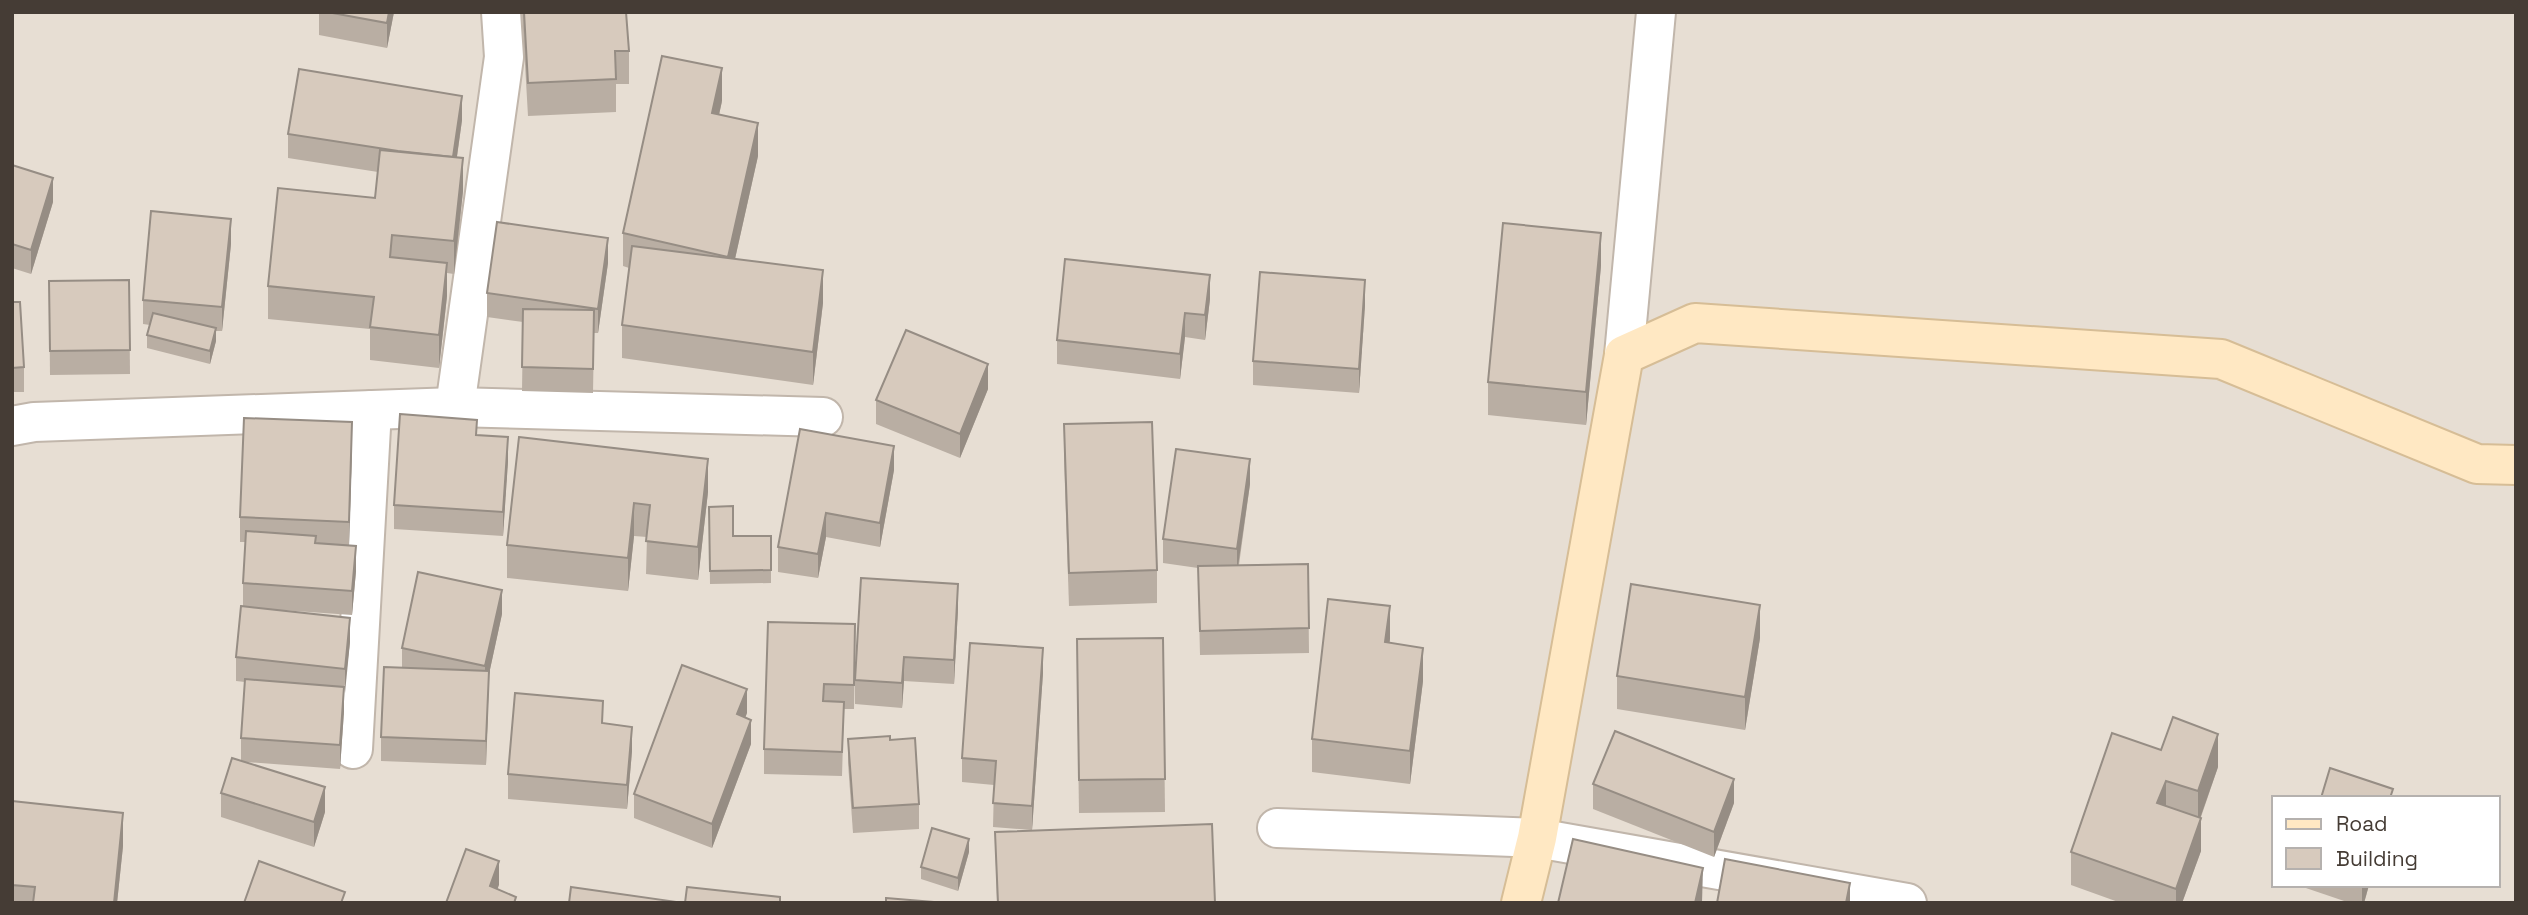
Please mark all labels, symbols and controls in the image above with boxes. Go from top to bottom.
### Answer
legend [2272,796,2500,887]
text: Road [2336,810,2388,837]
text: Building [2336,845,2418,872]

